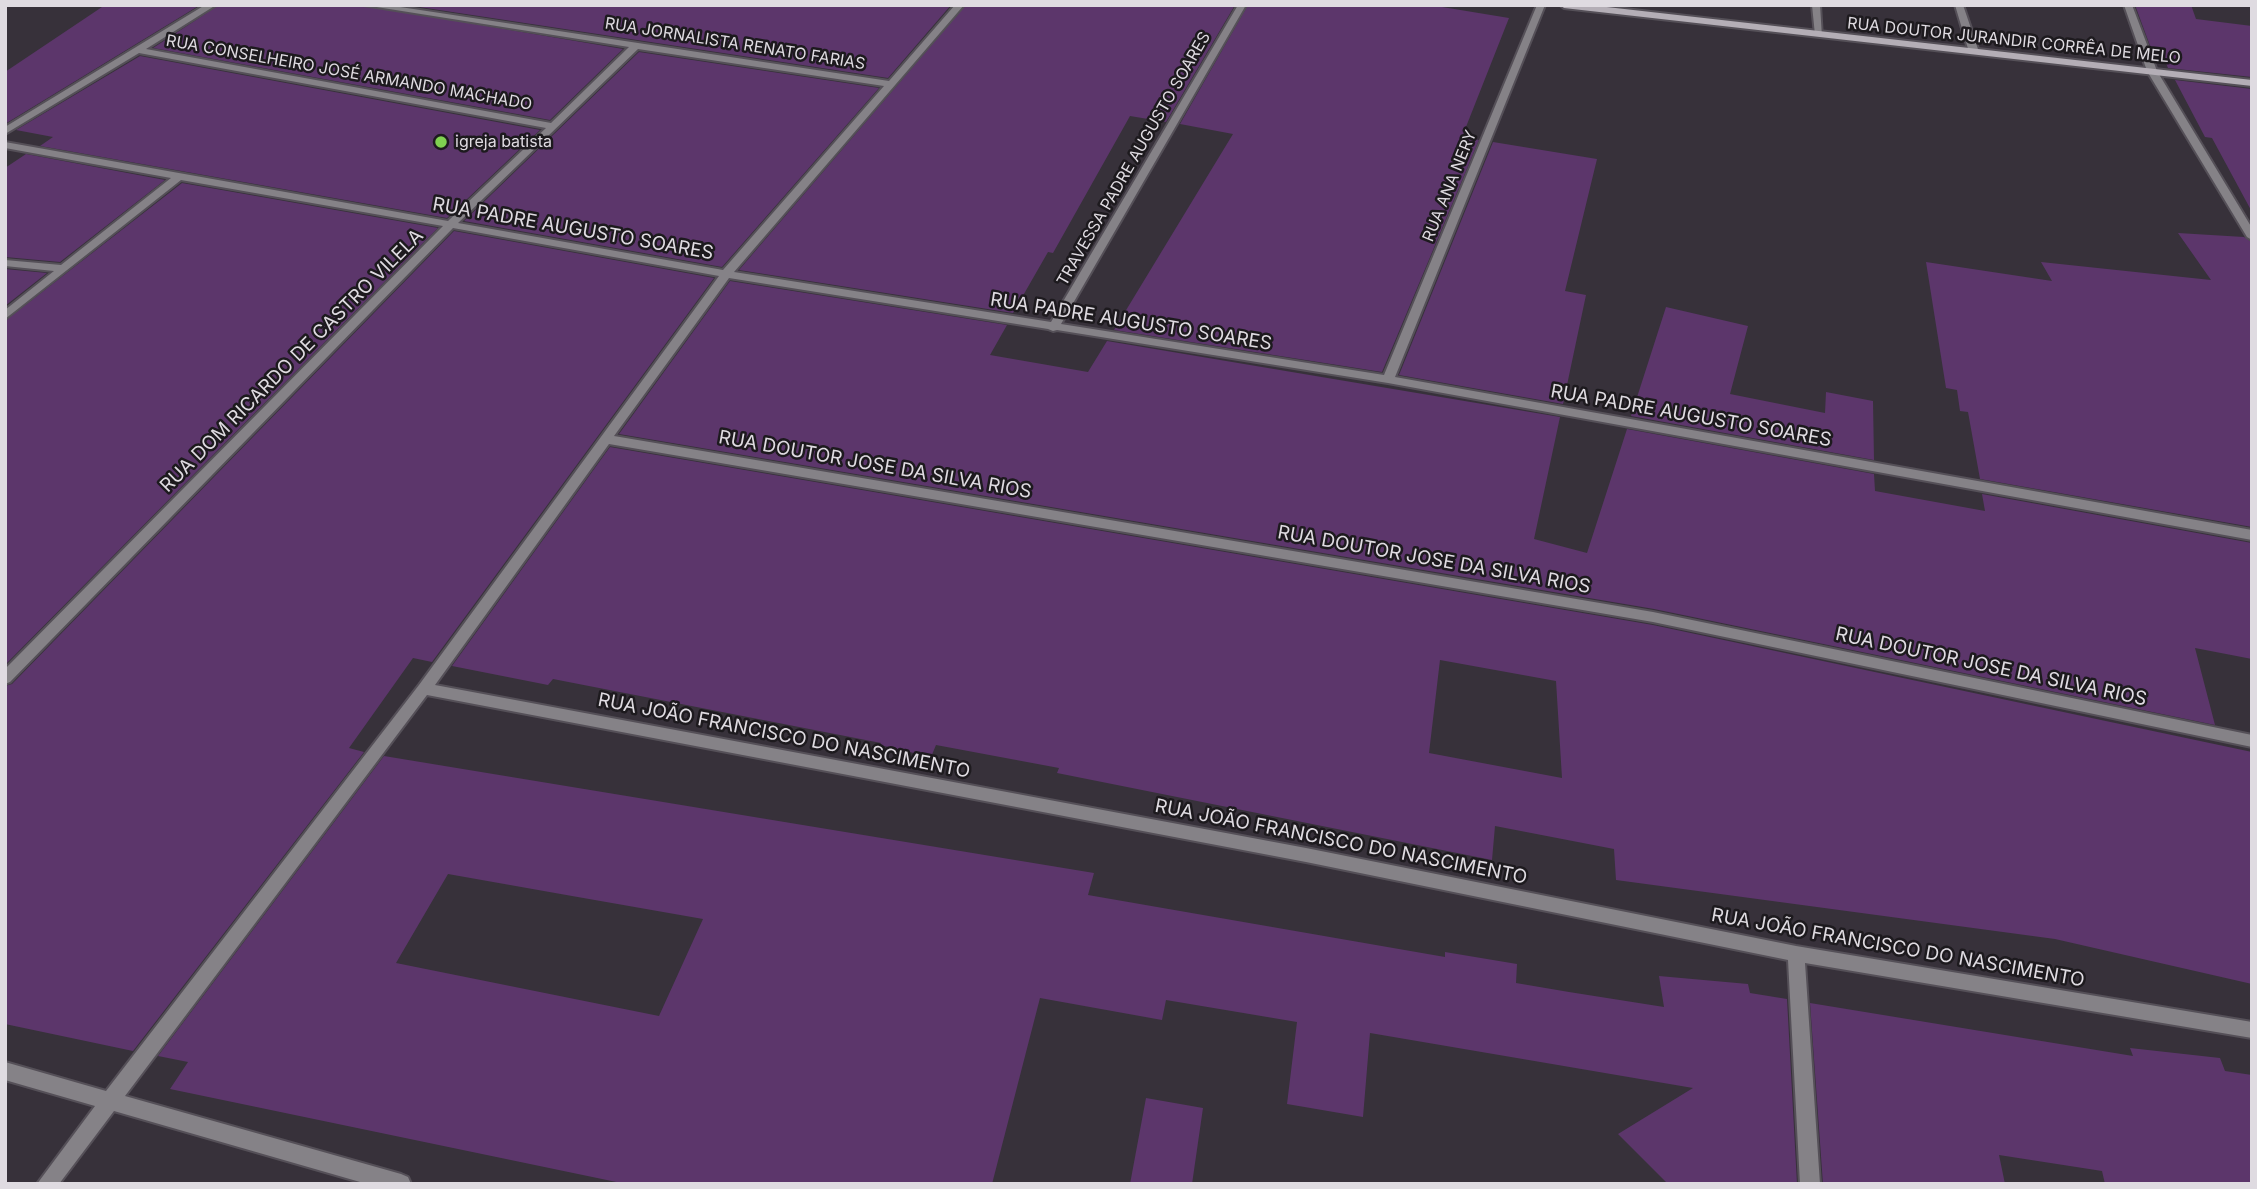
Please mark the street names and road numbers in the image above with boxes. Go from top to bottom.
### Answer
street label: RUA JORNALISTA RENATO FARIAS [603,14,867,74]
street label: RUA DOUTOR JURANDIR CORRÊA DE MELO [1846,14,2182,68]
street label: TRAVESSA PADRE AUGUSTO SOARES [1053,29,1215,289]
street label: RUA CONSELHEIRO JOSÉ ARMANDO MACHADO [164,31,534,115]
street label: RUA ANA NERY [1419,127,1481,245]
street label: RUA PADRE AUGUSTO SOARES [431,193,715,265]
street label: RUA DOM RICARDO DE CASTRO VILELA [156,225,428,497]
street label: RUA PADRE AUGUSTO SOARES [988,288,1274,356]
street label: RUA PADRE AUGUSTO SOARES [1549,380,1833,452]
street label: RUA DOUTOR JOSE DA SILVA RIOS [717,426,1033,504]
street label: RUA DOUTOR JOSE DA SILVA RIOS [1276,521,1592,599]
street label: RUA DOUTOR JOSE DA SILVA RIOS [1833,623,2149,711]
street label: RUA JOÃO FRANCISCO DO NASCIMENTO [596,689,972,783]
street label: RUA JOÃO FRANCISCO DO NASCIMENTO [1153,795,1529,889]
street label: RUA JOÃO FRANCISCO DO NASCIMENTO [1710,904,2086,992]

